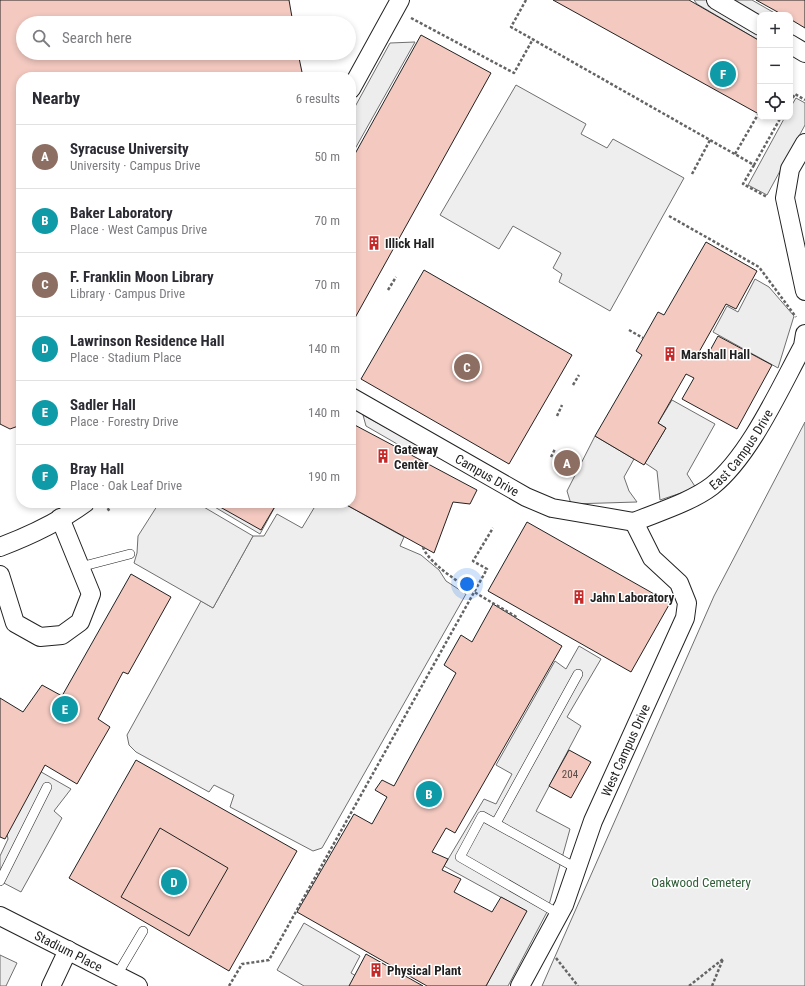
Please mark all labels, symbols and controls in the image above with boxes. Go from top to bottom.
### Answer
map controls [757,12,793,120]
button: + [757,12,793,48]
search box [16,16,356,60]
icon: search [30,27,52,49]
text: Search here [62,29,132,47]
button: − [757,48,793,84]
pin: F [710,59,736,89]
button: locate [757,84,793,120]
text: Nearby [32,88,80,108]
text: 6 results [296,91,340,106]
text: Syracuse University [70,140,189,158]
text: A [41,149,49,164]
text: 50 m [314,149,340,164]
text: University · Campus Drive [70,158,200,173]
text: Baker Laboratory [70,204,173,222]
text: B [41,213,49,228]
text: 70 m [314,213,340,228]
text: Place · West Campus Drive [70,222,207,237]
building icon: Illick Hall [366,235,382,251]
place label: Illick Hall [385,236,434,251]
text: F. Franklin Moon Library [70,268,214,286]
text: C [41,277,49,292]
text: 70 m [314,277,340,292]
text: Library · Campus Drive [70,286,185,301]
text: Lawrinson Residence Hall [70,332,224,350]
text: D [41,341,49,356]
text: 140 m [308,341,340,356]
building icon: Marshall Hall [662,346,678,362]
place label: Marshall Hall [681,347,750,362]
text: Place · Stadium Place [70,350,181,365]
pin: C [454,352,480,382]
text: Sadler Hall [70,396,136,414]
text: E [42,405,48,420]
text: 140 m [308,405,340,420]
street label: East Campus Drive [706,407,775,493]
text: Place · Forestry Drive [70,414,178,429]
place label: Gateway Center [394,442,438,472]
building icon: Gateway Center [375,448,391,464]
pin: A [554,448,580,478]
street label: Campus Drive [453,451,522,499]
text: Bray Hall [70,460,124,478]
text: F [42,469,48,484]
text: 190 m [308,469,340,484]
text: Place · Oak Leaf Drive [70,478,182,493]
your location [457,574,477,594]
building icon: Jahn Laboratory [571,589,587,605]
place label: Jahn Laboratory [590,590,674,605]
pin: E [52,694,78,724]
street label: West Campus Drive [598,702,653,798]
house number: 204 [562,768,579,781]
pin: B [416,779,442,809]
pin: D [161,867,187,897]
park label: Oakwood Cemetery [651,875,751,890]
street label: Stadium Place [32,927,105,974]
building icon: Physical Plant [368,962,384,978]
place label: Physical Plant [387,963,461,978]

